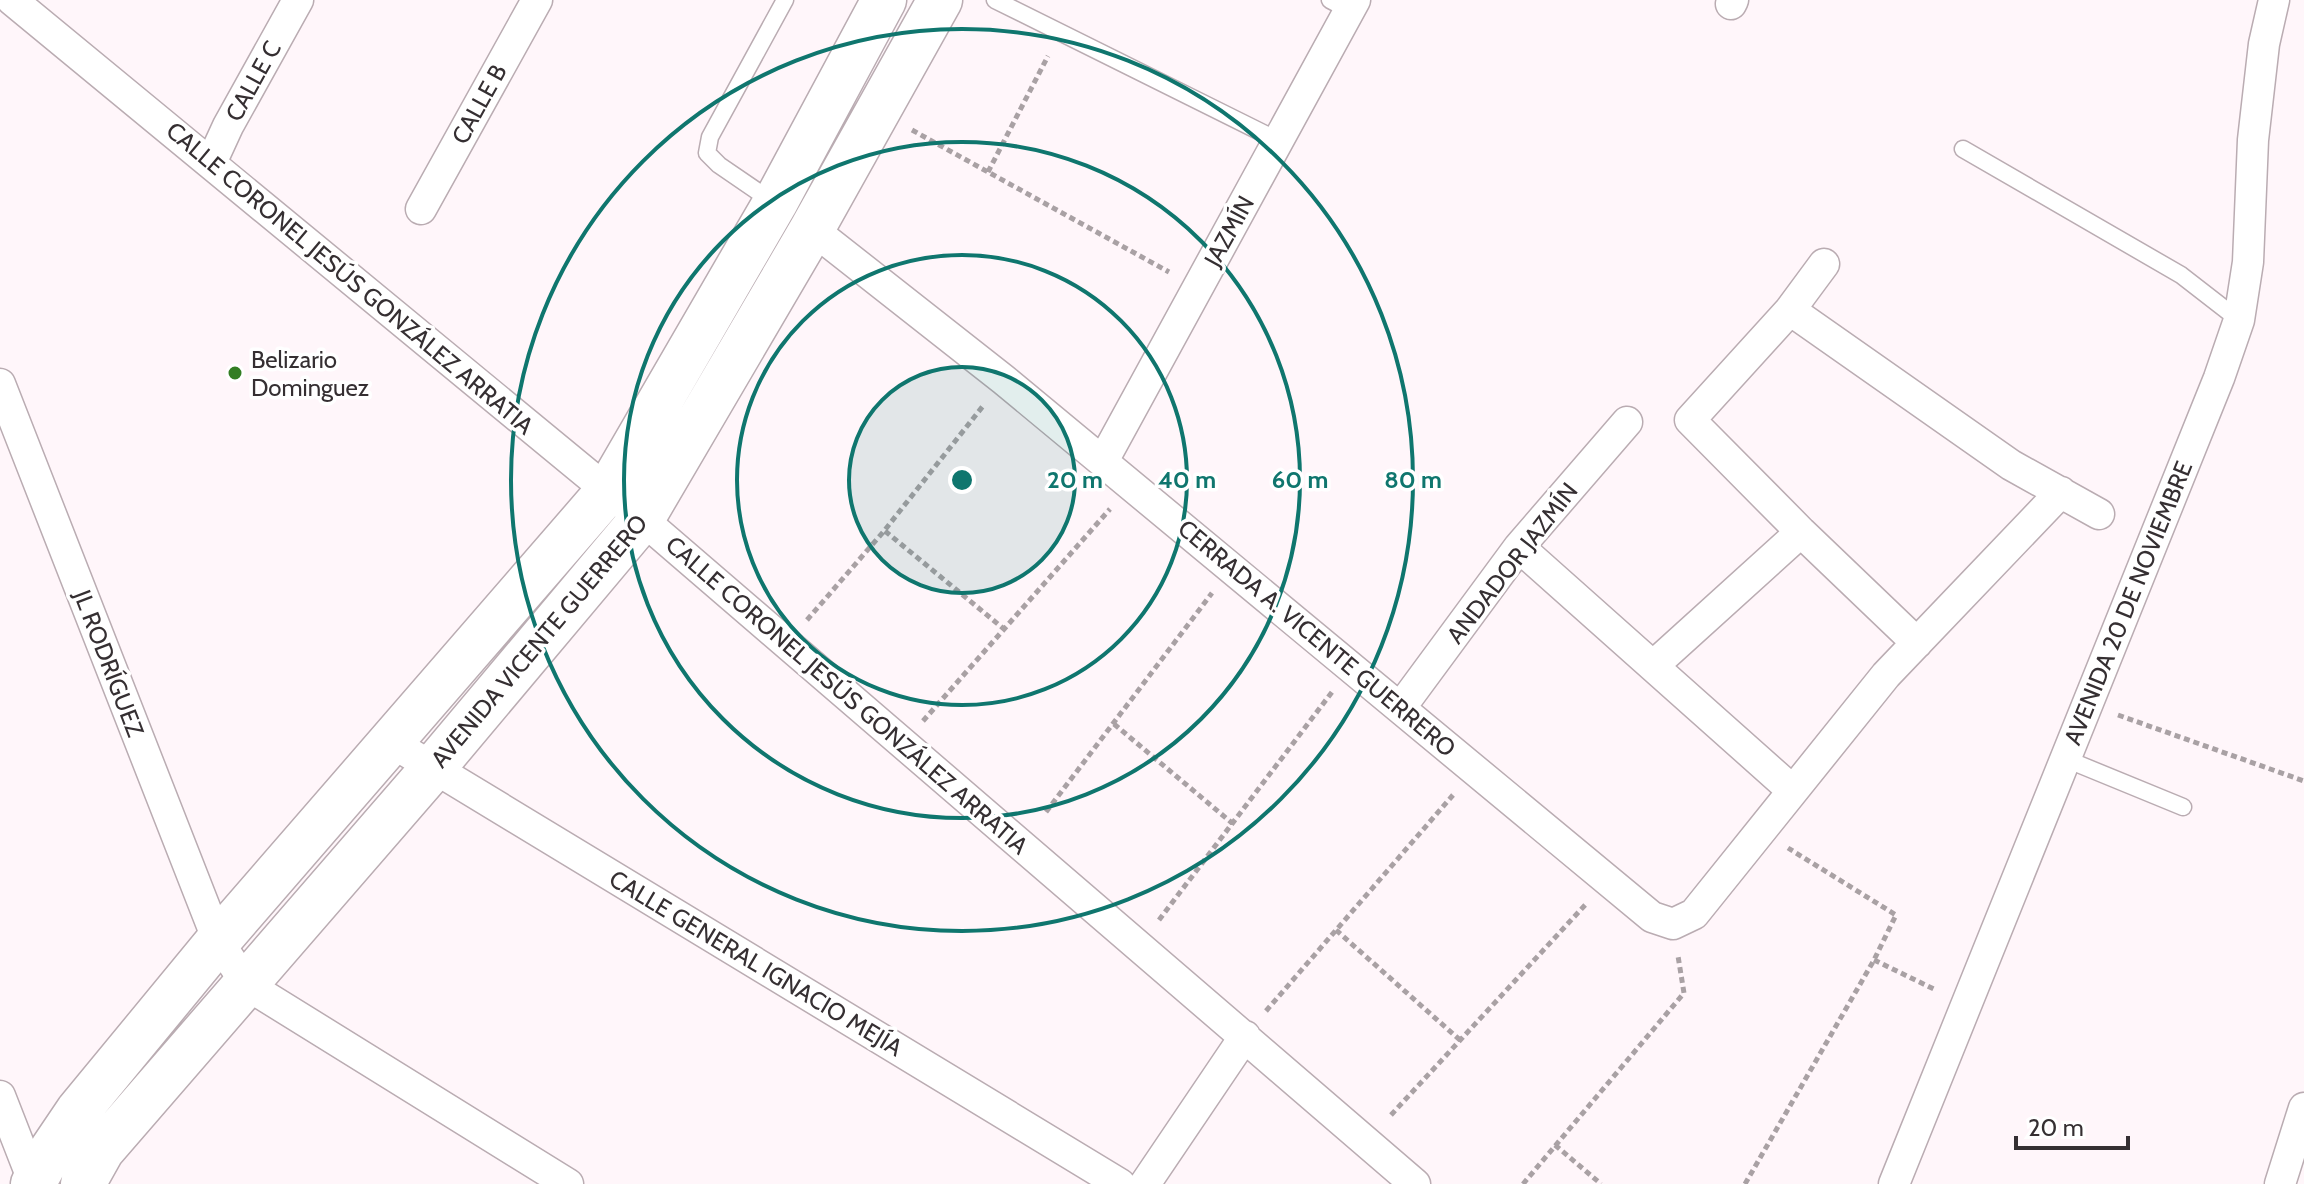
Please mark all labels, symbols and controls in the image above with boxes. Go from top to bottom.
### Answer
street label: CALLE C [219,36,287,126]
street label: CALLE B [445,59,513,149]
street label: CALLE CORONEL JESÚS GONZÁLEZ ARRATIA [161,116,540,440]
street label: JAZMÍN [1197,191,1260,272]
place label: Belizario Dominguez [251,345,369,402]
marker: Belizario Dominguez [226,364,244,382]
street label: AVENIDA 20 DE NOVIEMBRE [2058,457,2198,749]
text: 20 m [1047,465,1103,494]
text: 40 m [1158,465,1216,494]
text: 60 m [1272,465,1328,494]
text: 80 m [1384,465,1442,494]
centre of rings [948,466,976,494]
street label: ANDADOR JAZMÍN [1440,477,1584,649]
street label: AVENIDA VICENTE GUERRERO [425,509,653,773]
street label: CERRADA A. VICENTE GUERRERO [1172,513,1462,763]
street label: CALLE CORONEL JESÚS GONZÁLEZ ARRATIA [660,530,1034,860]
street label: JL RODRÍGUEZ [67,585,151,741]
street label: CALLE GENERAL IGNACIO MEJÍA [604,864,908,1062]
scale bar [2016,1100,2128,1150]
text: 20 m [2028,1113,2084,1142]

